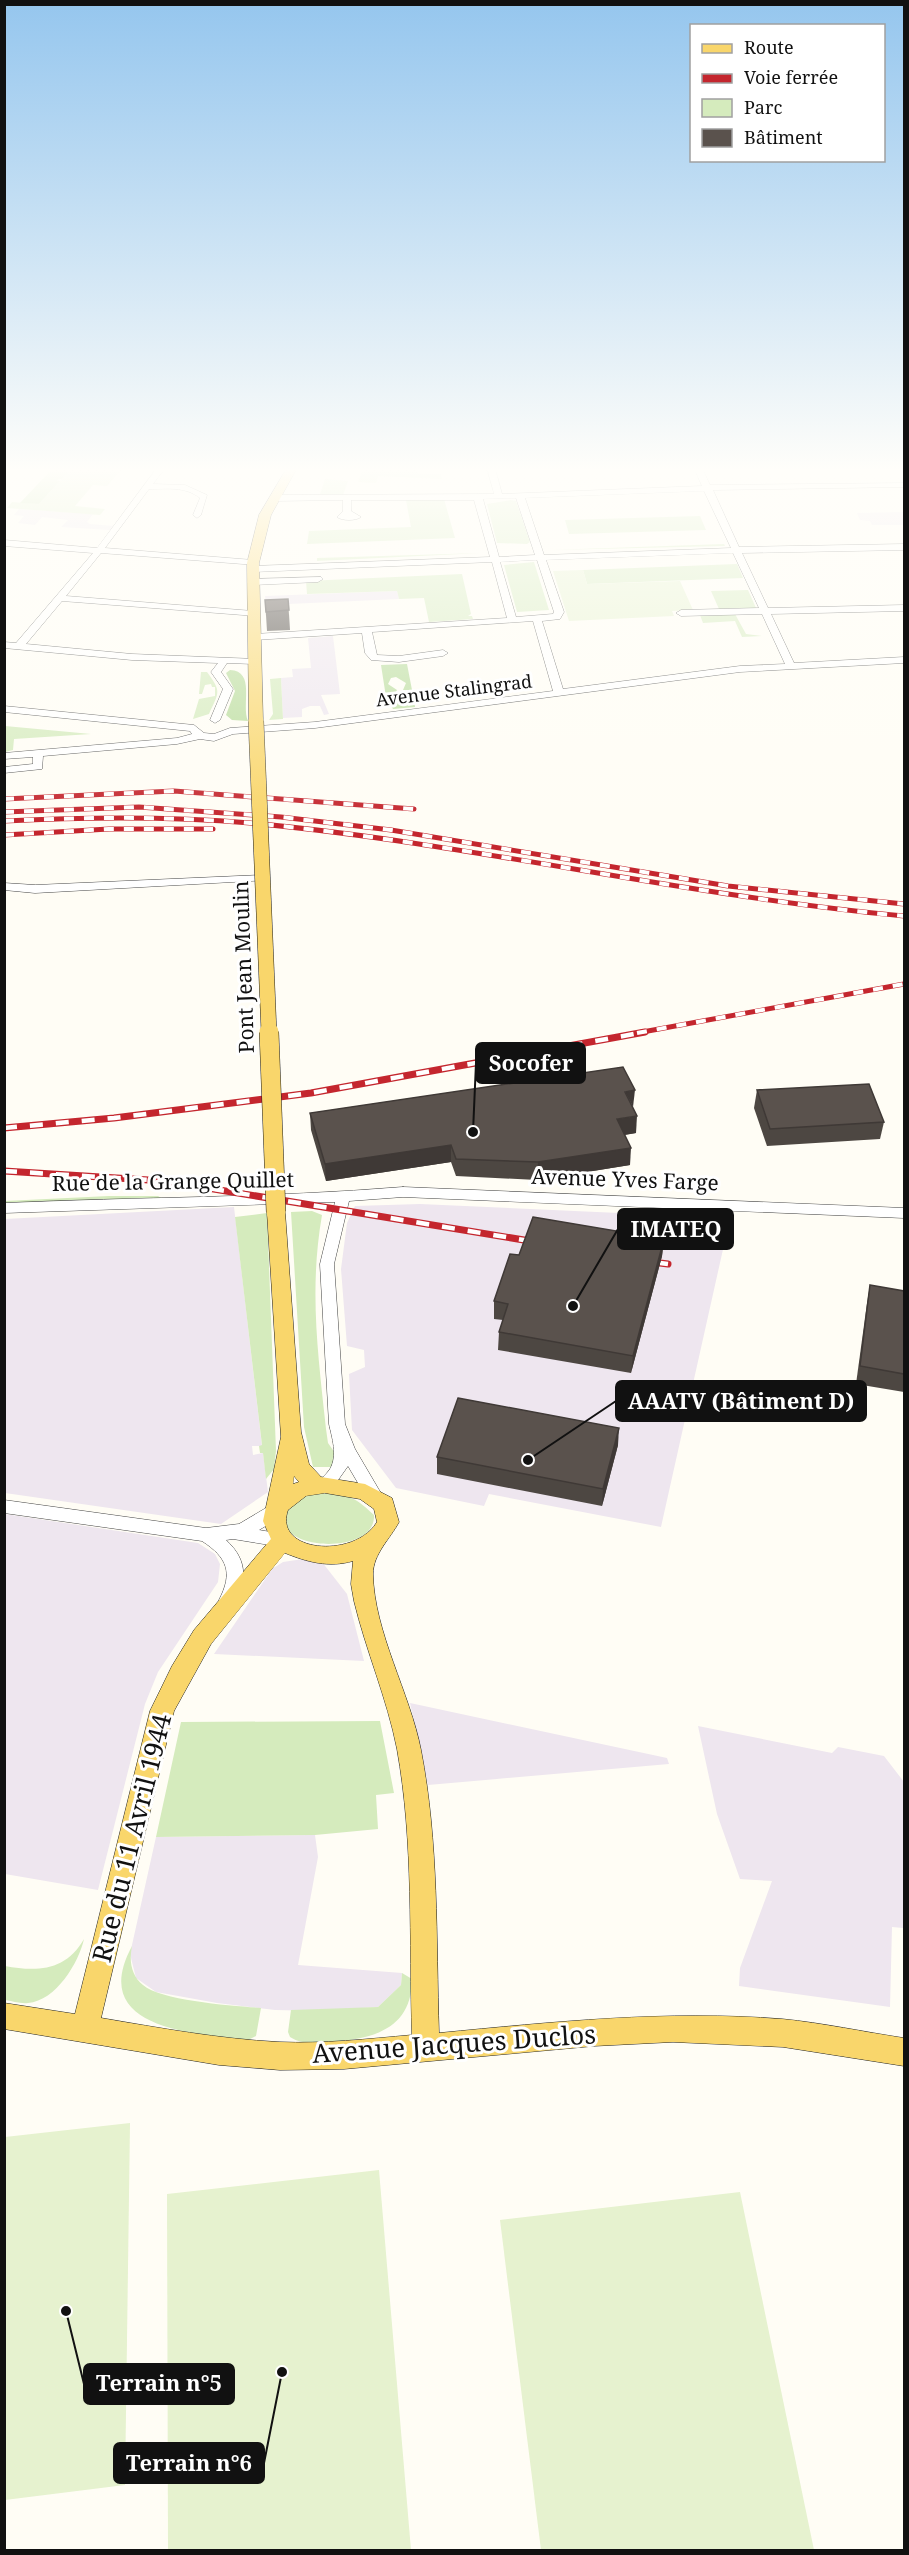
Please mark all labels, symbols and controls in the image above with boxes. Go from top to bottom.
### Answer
legend [690,24,885,162]
text: Route [744,35,794,59]
text: Voie ferrée [744,65,838,89]
text: Parc [744,95,782,119]
text: Bâtiment [744,125,823,149]
street label: Avenue Stalingrad [374,669,533,711]
street label: Pont Jean Moulin [226,880,260,1054]
callout: Socofer [476,1043,585,1083]
text: Socofer [489,1047,574,1077]
street label: Avenue Yves Farge [531,1162,719,1196]
street label: Rue de la Grange Quillet [52,1165,294,1197]
callout: IMATEQ [618,1209,733,1249]
text: IMATEQ [630,1213,722,1243]
callout: AAATV (Bâtiment D) [616,1381,866,1421]
text: AAATV (Bâtiment D) [628,1385,854,1415]
street label: Rue du 11 Avril 1944 [83,1709,179,1966]
street label: Avenue Jacques Duclos [311,2015,597,2071]
callout: Terrain n°5 [84,2364,234,2404]
text: Terrain n°5 [96,2367,222,2397]
callout: Terrain n°6 [114,2443,264,2483]
text: Terrain n°6 [126,2447,252,2477]

